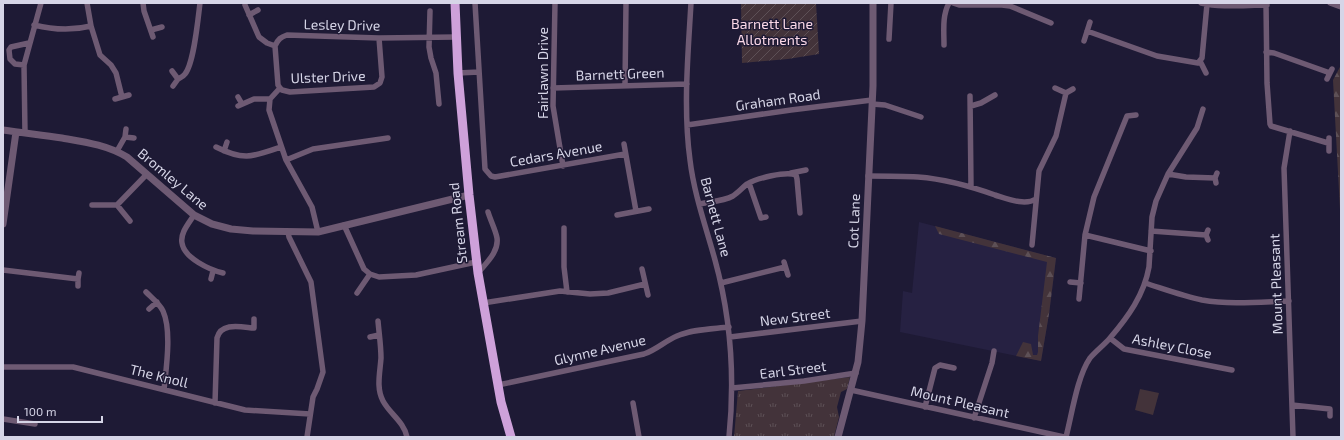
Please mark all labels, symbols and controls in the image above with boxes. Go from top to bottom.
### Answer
street label: Lesley Drive [303,15,381,34]
park label: Barnett Lane Allotments [731,15,813,48]
street label: Fairlawn Drive [534,27,551,119]
street label: Barnett Green [575,63,665,84]
street label: Ulster Drive [290,67,366,86]
street label: Graham Road [734,85,821,114]
street label: Cedars Avenue [508,137,603,170]
street label: Bromley Lane [135,144,212,213]
street label: Barnett Lane [698,175,735,259]
street label: Stream Road [445,182,470,264]
street label: Cot Lane [844,193,863,249]
street label: Mount Pleasant [1265,233,1286,335]
street label: New Street [759,304,831,329]
street label: Ashley Close [1131,329,1213,362]
street label: Glynne Avenue [552,331,647,368]
street label: Earl Street [759,357,827,382]
street label: The Knoll [128,360,191,391]
street label: Mount Pleasant [909,382,1011,421]
scale bar [18,398,102,424]
text: 100 m [24,404,56,418]

